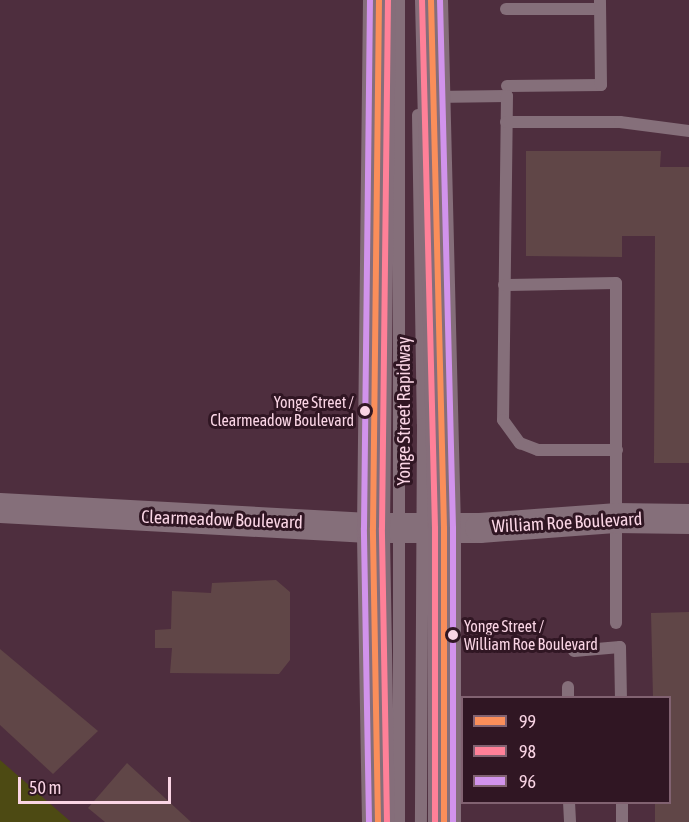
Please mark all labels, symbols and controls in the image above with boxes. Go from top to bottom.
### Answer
street label: Yonge Street Rapidway [393,336,415,486]
place label: Yonge Street / Clearmeadow Boulevard [210,392,354,430]
marker: Yonge Street / Clearmeadow Boulevard [359,405,371,417]
street label: Clearmeadow Boulevard [141,506,303,534]
street label: William Roe Boulevard [491,508,643,538]
place label: Yonge Street / William Roe Boulevard [464,616,598,654]
marker: Yonge Street / William Roe Boulevard [447,629,459,641]
legend [461,696,671,804]
text: 99 [519,711,536,732]
text: 98 [519,741,536,762]
scale bar [21,765,174,803]
text: 96 [519,771,536,792]
text: 50 m [29,777,61,798]

